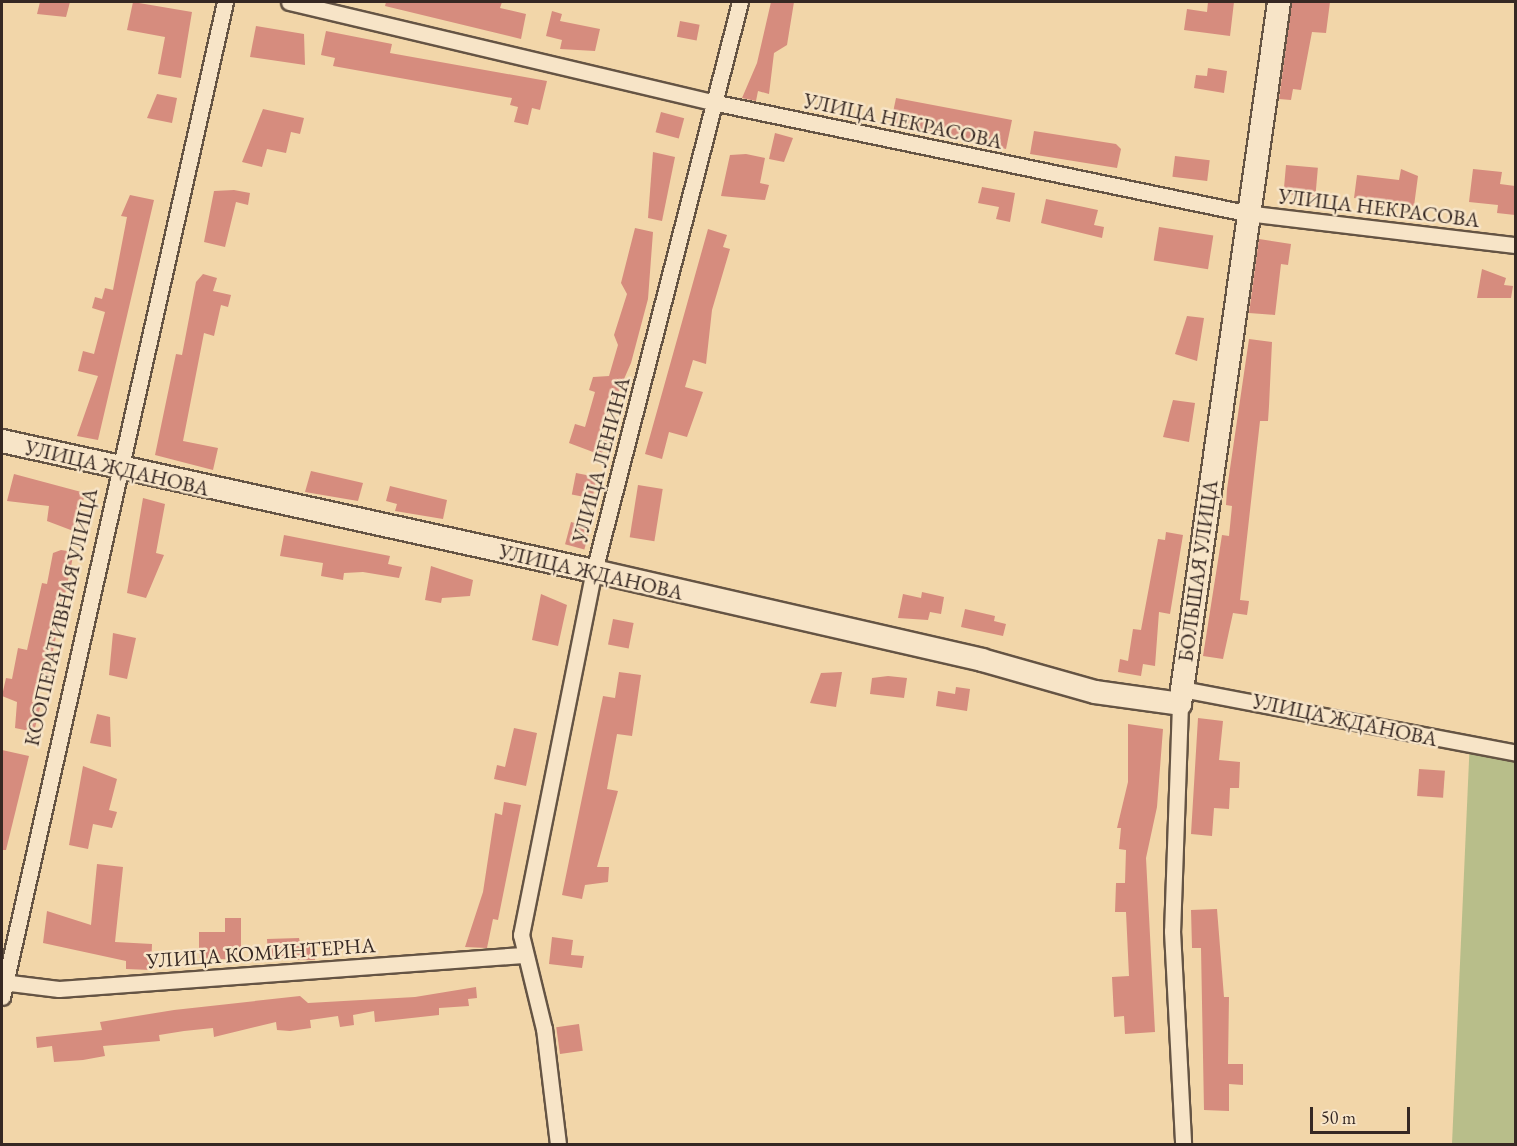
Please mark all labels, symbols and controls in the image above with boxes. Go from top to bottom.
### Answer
street label: УЛИЦА НЕКРАСОВА [801,88,1005,154]
street label: УЛИЦА НЕКРАСОВА [1277,183,1481,233]
street label: УЛИЦА ЛЕНИНА [567,374,635,546]
street label: УЛИЦА ЖДАНОВА [22,435,212,501]
street label: БОЛЬШАЯ УЛИЦА [1173,478,1223,664]
street label: КООПЕРАТИВНАЯ УЛИЦА [19,486,103,748]
street label: УЛИЦА ЖДАНОВА [496,539,686,605]
street label: УЛИЦА ЖДАНОВА [1250,688,1440,752]
street label: УЛИЦА КОМИНТЕРНА [146,932,376,974]
scale bar [1313,1095,1414,1133]
text: 50 m [1321,1106,1356,1129]

